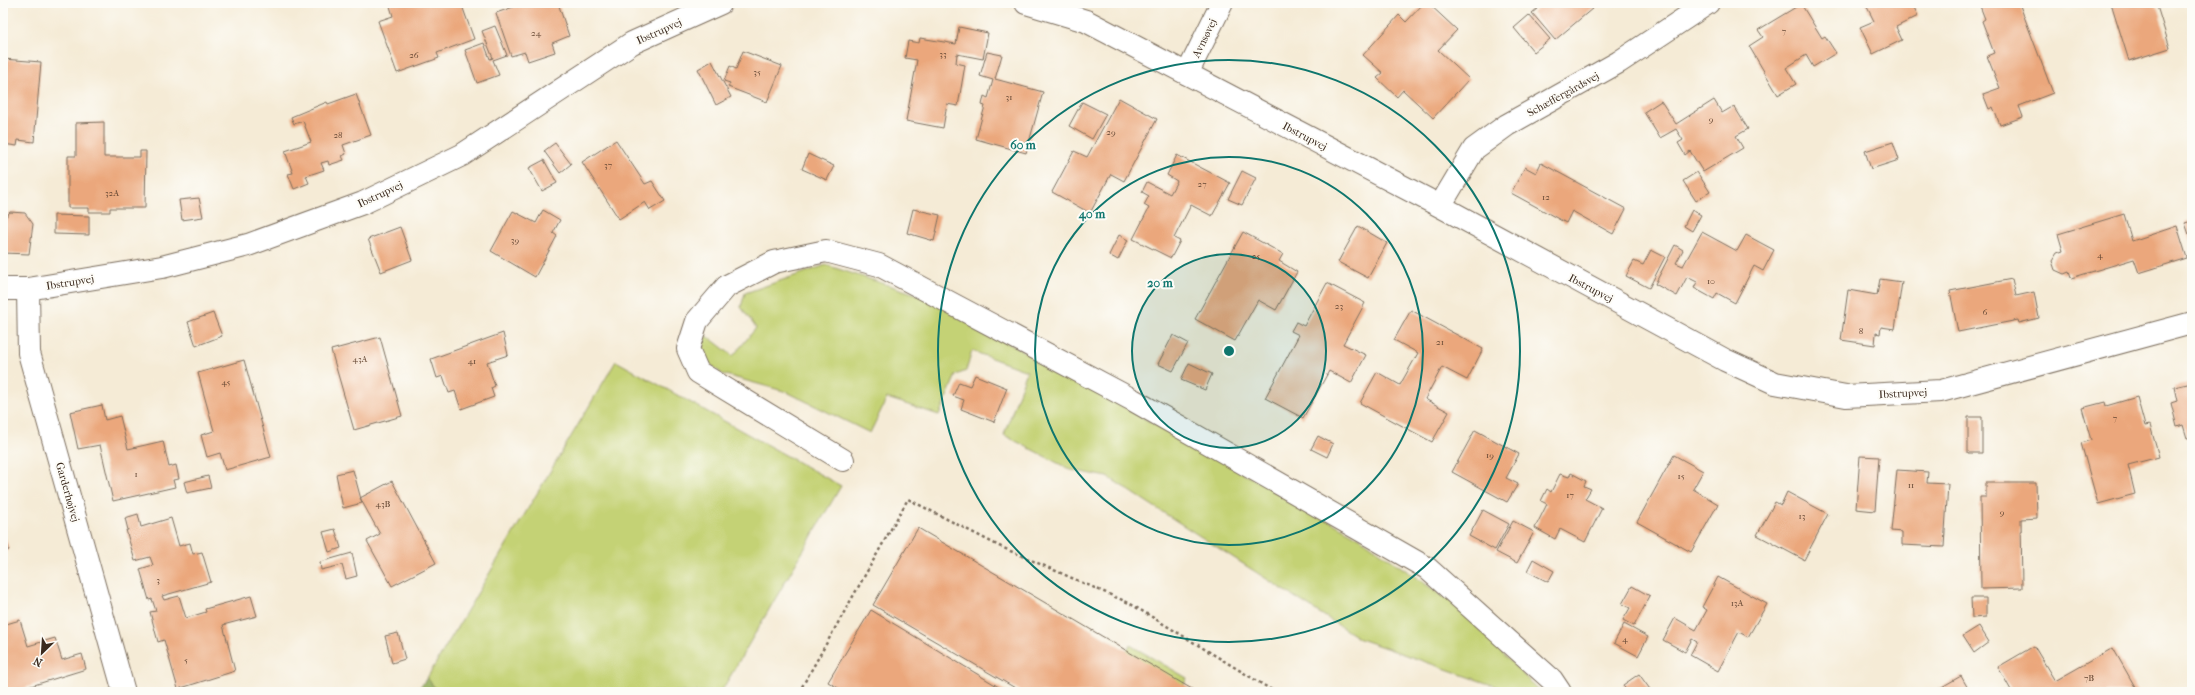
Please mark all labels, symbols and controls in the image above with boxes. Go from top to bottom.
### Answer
street label: Ibstrupvej [635,16,684,47]
street label: Avnsøvej [1189,16,1220,61]
house number: 7 [1782,26,1787,36]
house number: 24 [531,28,542,38]
house number: 33 [939,49,947,59]
house number: 26 [409,50,419,60]
house number: 35 [753,67,761,77]
street label: Schæffergårdsvej [1525,69,1602,120]
house number: 31 [1006,92,1012,102]
house number: 9 [1709,114,1714,124]
street label: Ibstrupvej [1280,119,1329,154]
house number: 29 [1106,127,1116,137]
house number: 28 [333,130,343,140]
text: 60 m [1010,138,1037,152]
house number: 37 [604,160,613,170]
street label: Ibstrupvej [356,178,405,211]
house number: 27 [1198,179,1207,189]
house number: 32A [105,188,119,198]
house number: 12 [1542,192,1550,202]
text: 40 m [1078,207,1106,222]
house number: 39 [511,235,519,245]
house number: 4 [2097,250,2103,260]
house number: 25 [1252,251,1260,261]
street label: Ibstrupvej [1566,271,1615,306]
street label: Ibstrupvej [45,272,95,293]
text: 20 m [1147,276,1174,290]
house number: 10 [1707,276,1715,286]
house number: 23 [1335,301,1343,311]
house number: 6 [1983,307,1988,317]
house number: 8 [1859,326,1864,336]
house number: 21 [1436,337,1444,347]
centre of rings [1222,344,1236,358]
house number: 43A [353,354,368,364]
house number: 41 [468,356,476,366]
house number: 45 [222,377,231,387]
street label: Ibstrupvej [1879,386,1928,401]
house number: 7 [2113,413,2118,423]
house number: 19 [1486,450,1494,460]
street label: Garderhøjvej [53,461,82,524]
house number: 1 [134,469,138,479]
house number: 15 [1677,471,1685,481]
house number: 11 [1908,480,1914,490]
house number: 17 [1566,490,1574,500]
house number: 43B [376,499,391,509]
house number: 9 [2000,507,2005,517]
house number: 13 [1799,511,1806,521]
house number: 3 [156,575,160,585]
house number: 13A [1731,598,1744,608]
north arrow [22,633,62,673]
house number: 4 [1622,634,1628,644]
text: N [31,654,45,669]
house number: 5 [184,655,188,665]
house number: 7B [2084,673,2094,683]

